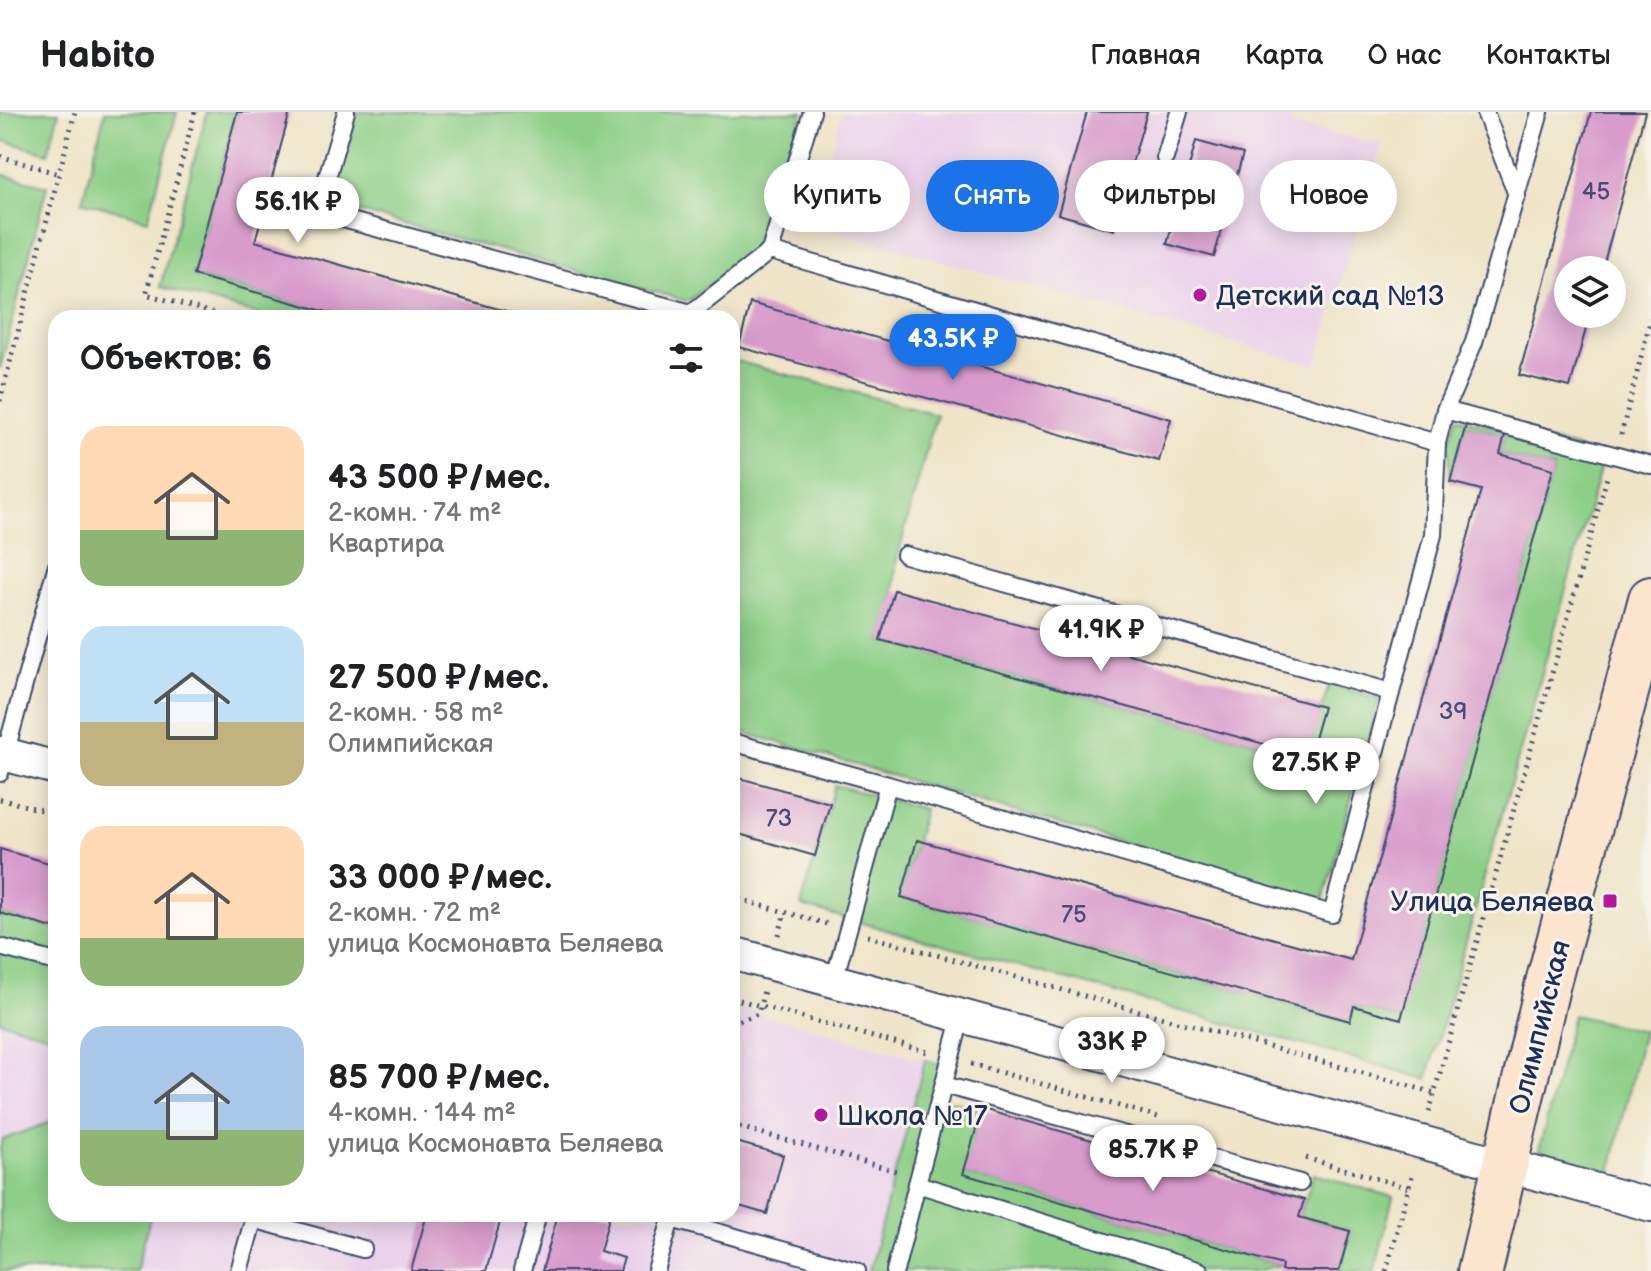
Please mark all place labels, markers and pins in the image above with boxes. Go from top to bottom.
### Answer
pin: 56.1K ₽ [224,177,372,245]
place label: Детский сад №13 [1216,280,1445,313]
marker: Детский сад №13 [1191,286,1209,304]
pin: 43.5K ₽ [879,314,1027,382]
pin: 41.9K ₽ [1027,605,1175,673]
pin: 27.5K ₽ [1242,738,1390,806]
place label: Улица Беляева [1390,886,1594,919]
marker: Улица Беляева [1601,892,1619,910]
pin: 33K ₽ [1056,1017,1168,1085]
place label: Школа №17 [837,1100,988,1133]
marker: Школа №17 [812,1106,830,1124]
pin: 85.7K ₽ [1079,1125,1227,1193]

